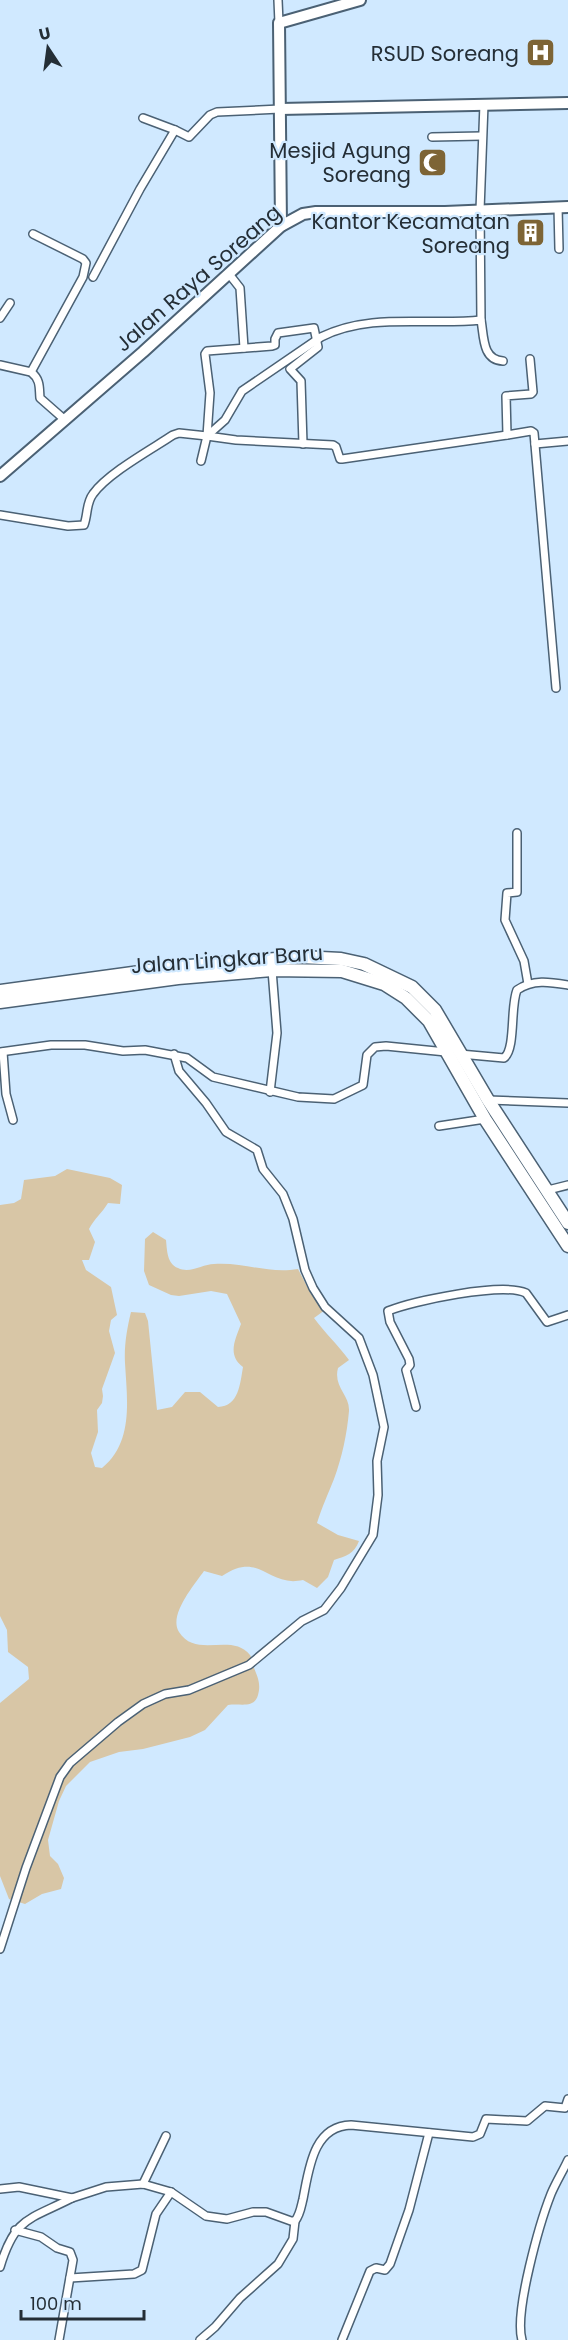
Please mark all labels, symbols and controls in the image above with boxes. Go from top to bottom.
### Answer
north arrow [18,18,78,78]
text: U [37,21,53,46]
hospital icon: RSUD Soreang [524,37,556,69]
place label: RSUD Soreang [371,39,519,68]
place label: Mesjid Agung Soreang [269,136,411,189]
mosque icon: Mesjid Agung Soreang [416,146,448,178]
street label: Jalan Raya Soreang [109,198,287,358]
place label: Kantor Kecamatan Soreang [312,207,510,260]
building icon: Kantor Kecamatan Soreang [515,217,547,249]
street label: Jalan Lingkar Baru [130,938,324,980]
scale bar [21,2283,144,2321]
text: 100 m [30,2291,82,2316]

